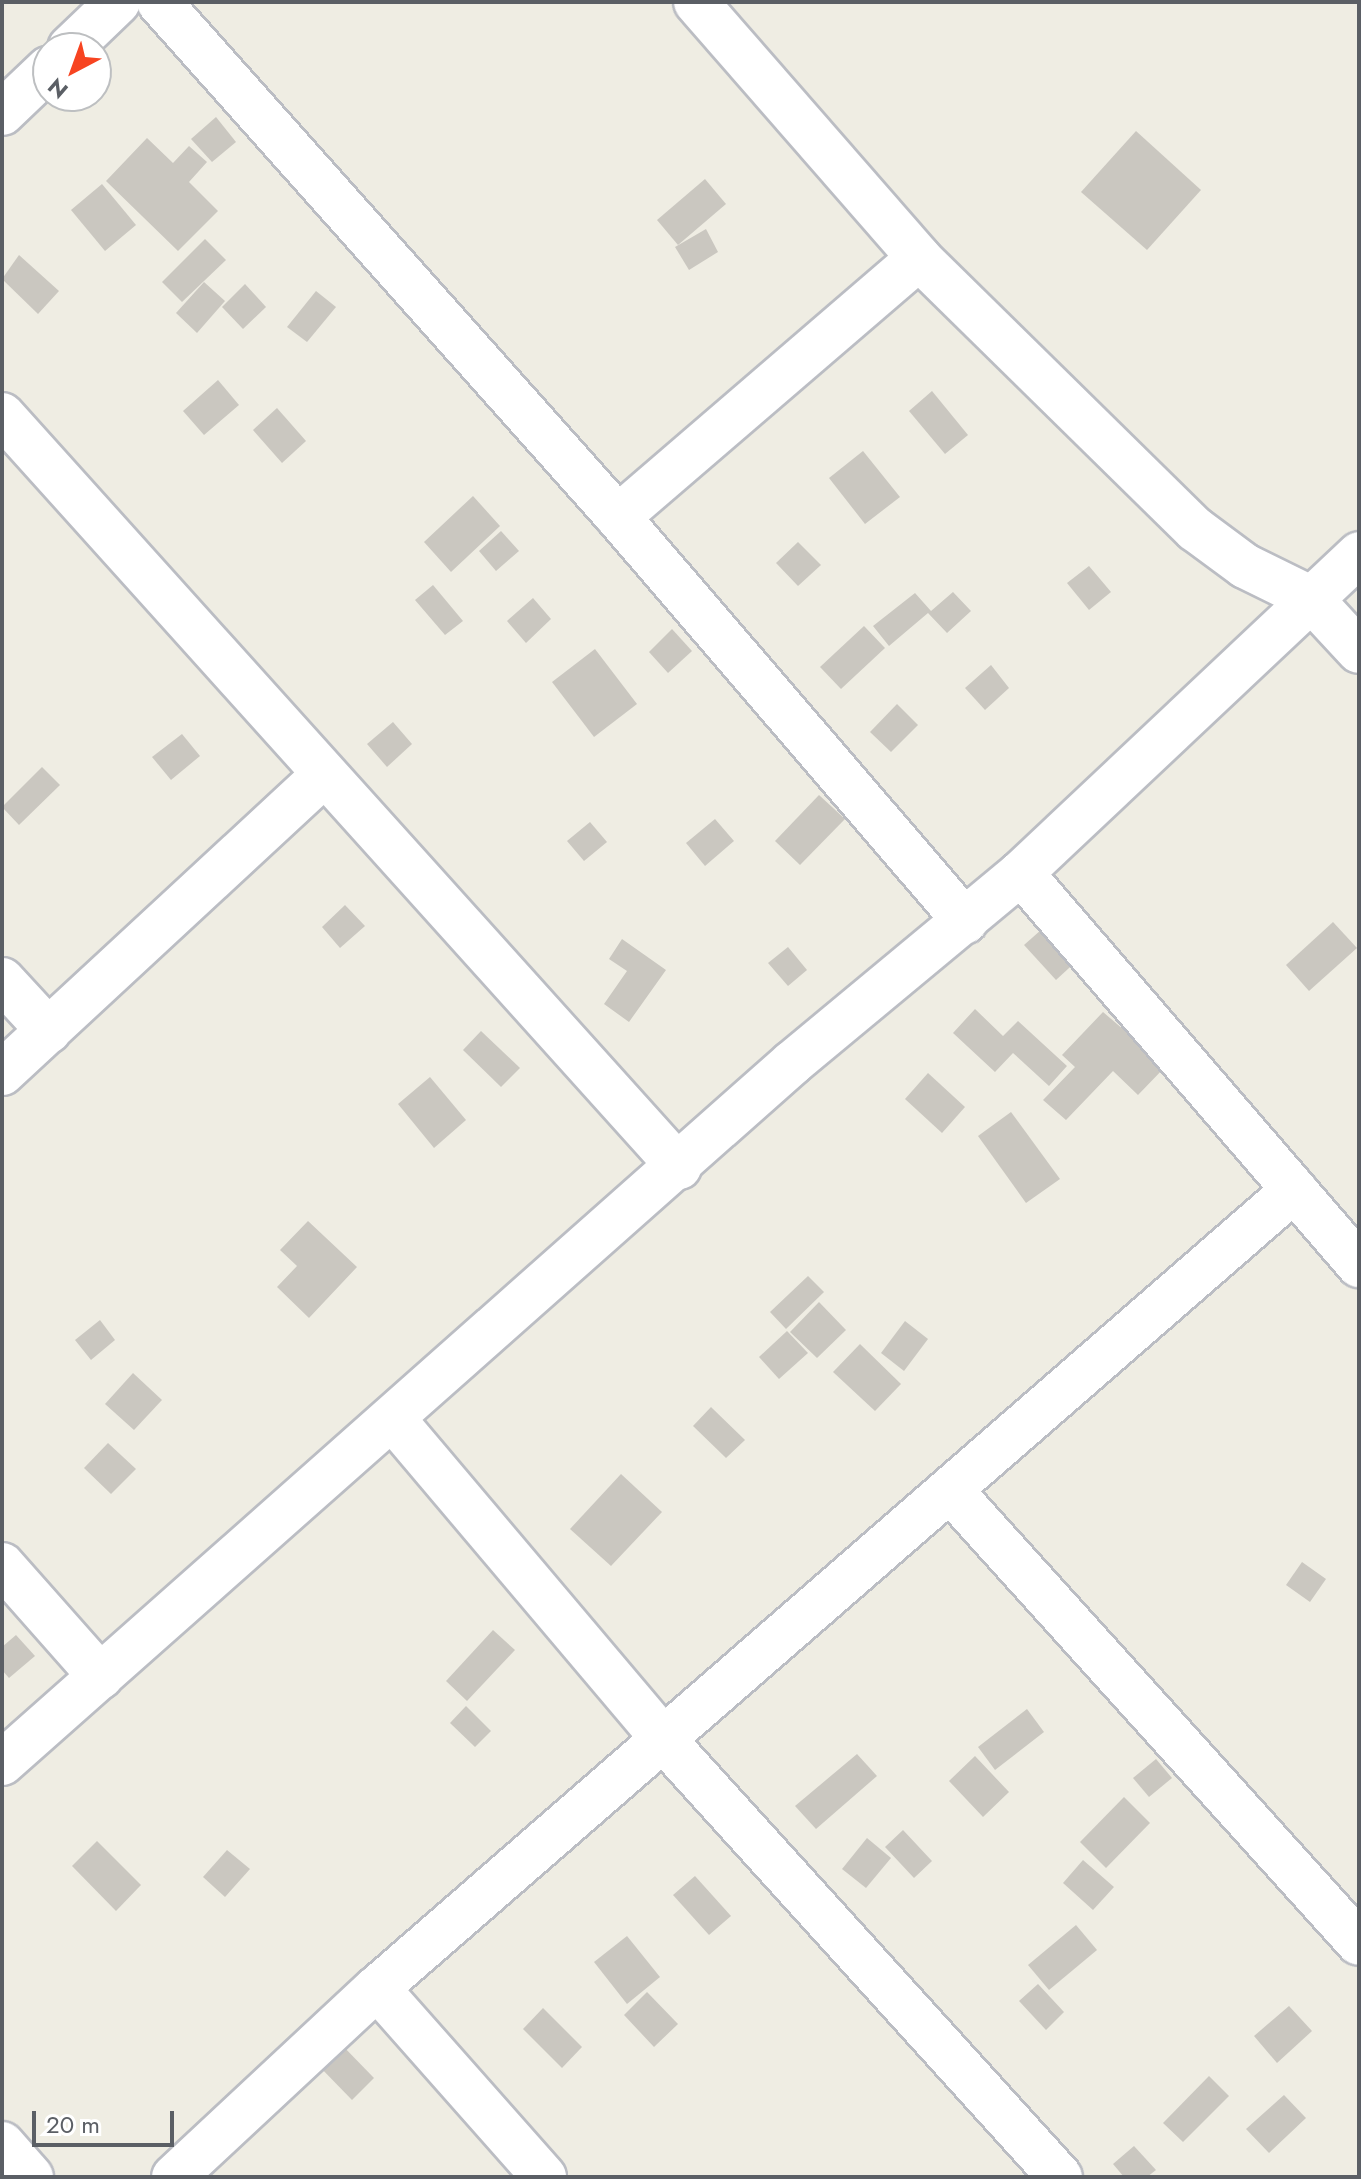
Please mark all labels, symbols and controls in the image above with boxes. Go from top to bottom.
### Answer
north arrow [32,32,112,112]
text: N [40,71,75,106]
scale bar [36,2095,178,2145]
text: 20 m [46,2107,100,2142]

